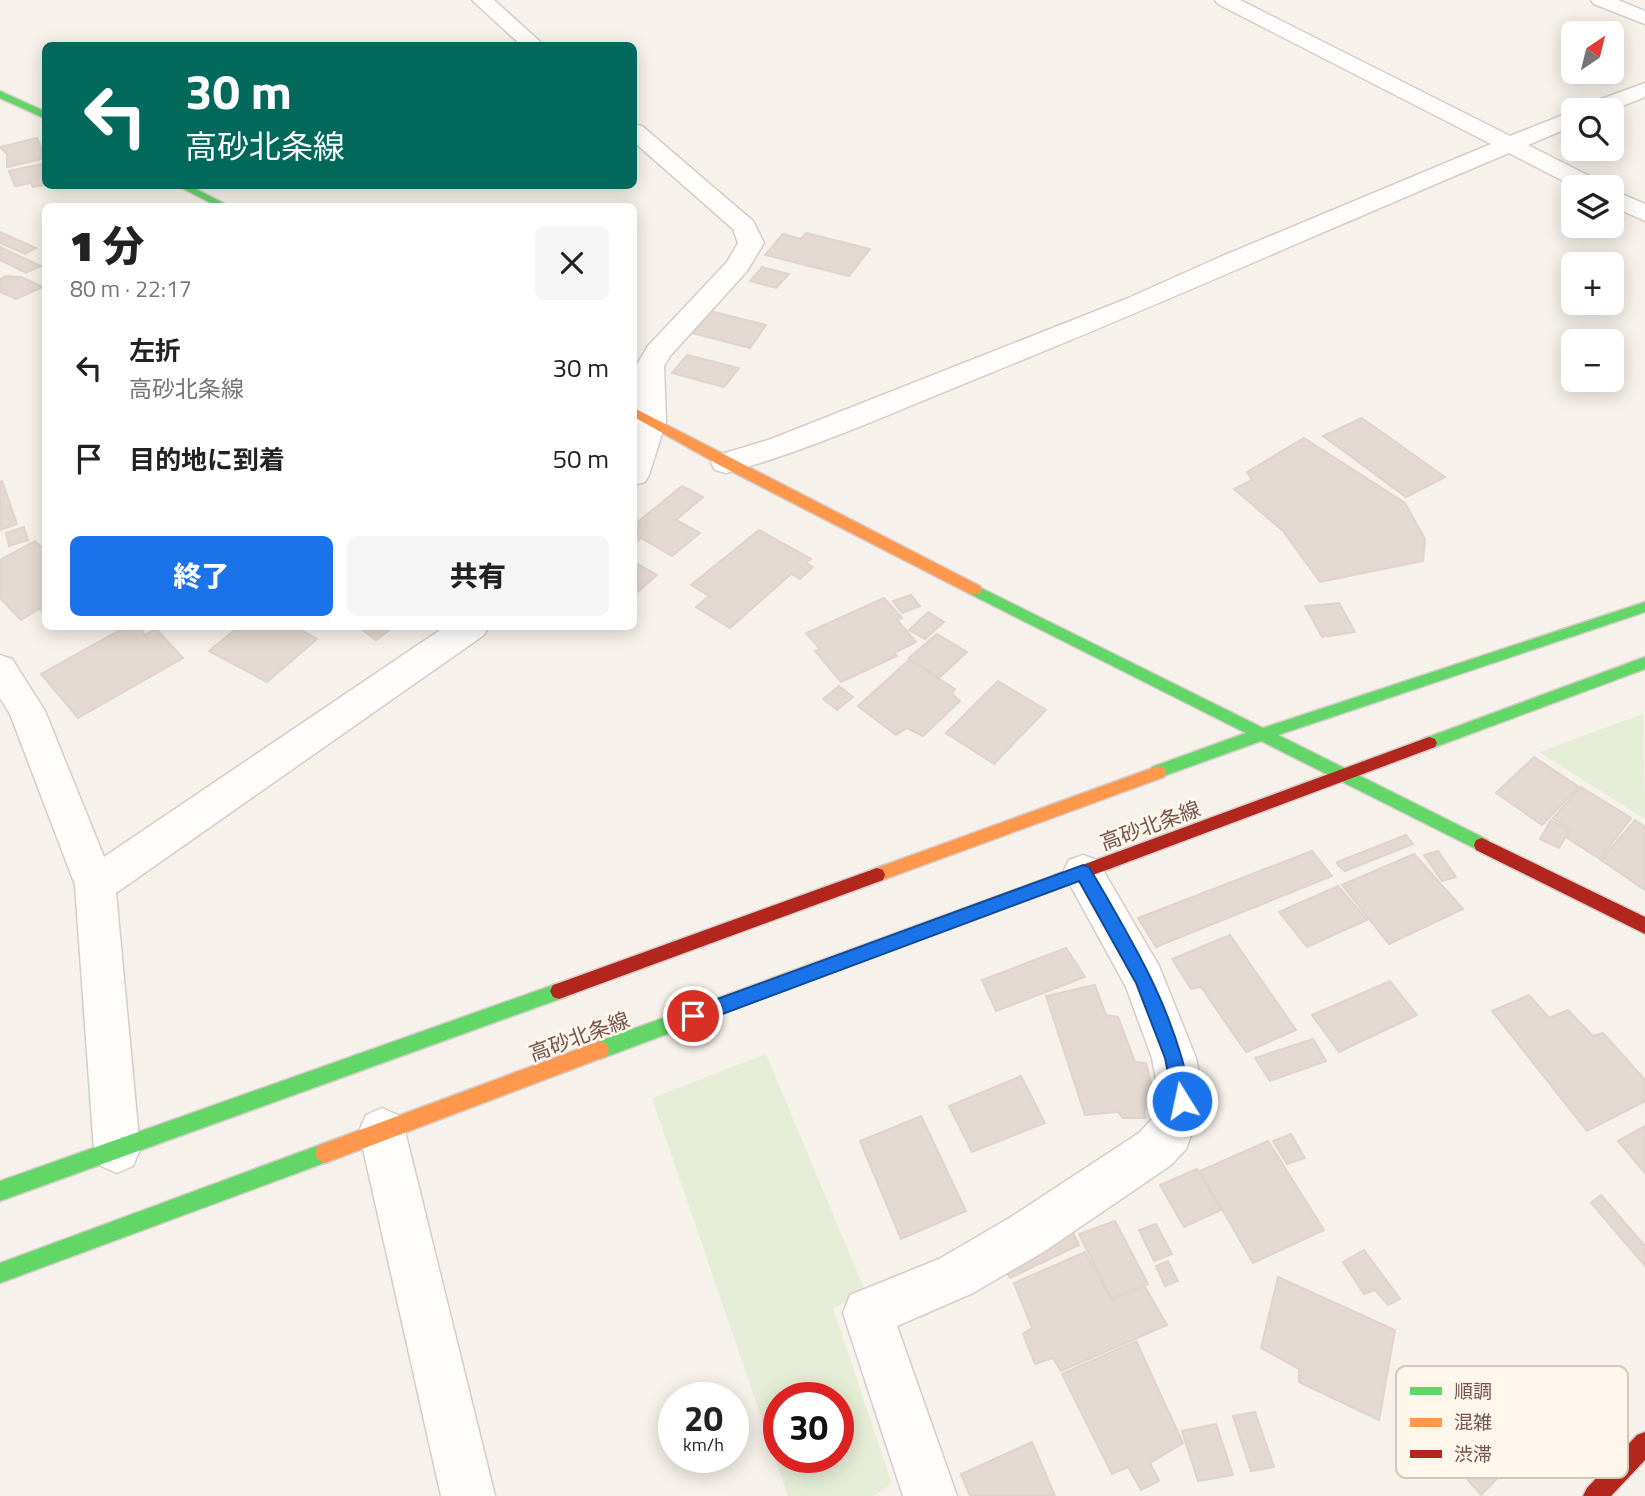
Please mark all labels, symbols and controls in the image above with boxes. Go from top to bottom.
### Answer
north arrow [1561,21,1624,84]
map controls [1561,21,1624,392]
text: 30 m [185,53,292,128]
icon: left [70,70,161,161]
button: search [1561,98,1624,161]
text: 高砂北条線 [185,122,345,170]
button: layers [1561,175,1624,238]
text: 1 分 [70,213,144,277]
button: close [535,226,609,300]
button: + [1561,252,1624,315]
text: 80 m · 22:17 [70,271,192,306]
button: − [1561,329,1624,392]
text: 左折 [129,331,181,370]
text: 30 m [552,348,609,387]
icon: left [70,349,108,387]
text: 高砂北条線 [129,371,244,406]
text: 50 m [552,439,609,478]
icon: arrive [70,440,108,478]
text: 目的地に到着 [129,440,285,479]
button: 終了 [70,536,333,616]
button: 共有 [347,536,609,616]
street label: 高砂北条線 [1095,792,1205,858]
pin [663,986,723,1046]
icon: arrive [674,997,712,1035]
street label: 高砂北条線 [524,1003,634,1069]
position arrow [1145,1064,1219,1138]
legend [1396,1366,1628,1478]
text: 順調 [1454,1376,1492,1405]
speed limit sign: 30 [763,1382,854,1473]
text: 20 [684,1391,723,1445]
text: 混雑 [1454,1407,1492,1436]
text: km/h [683,1431,724,1458]
text: 渋滞 [1454,1439,1492,1468]

